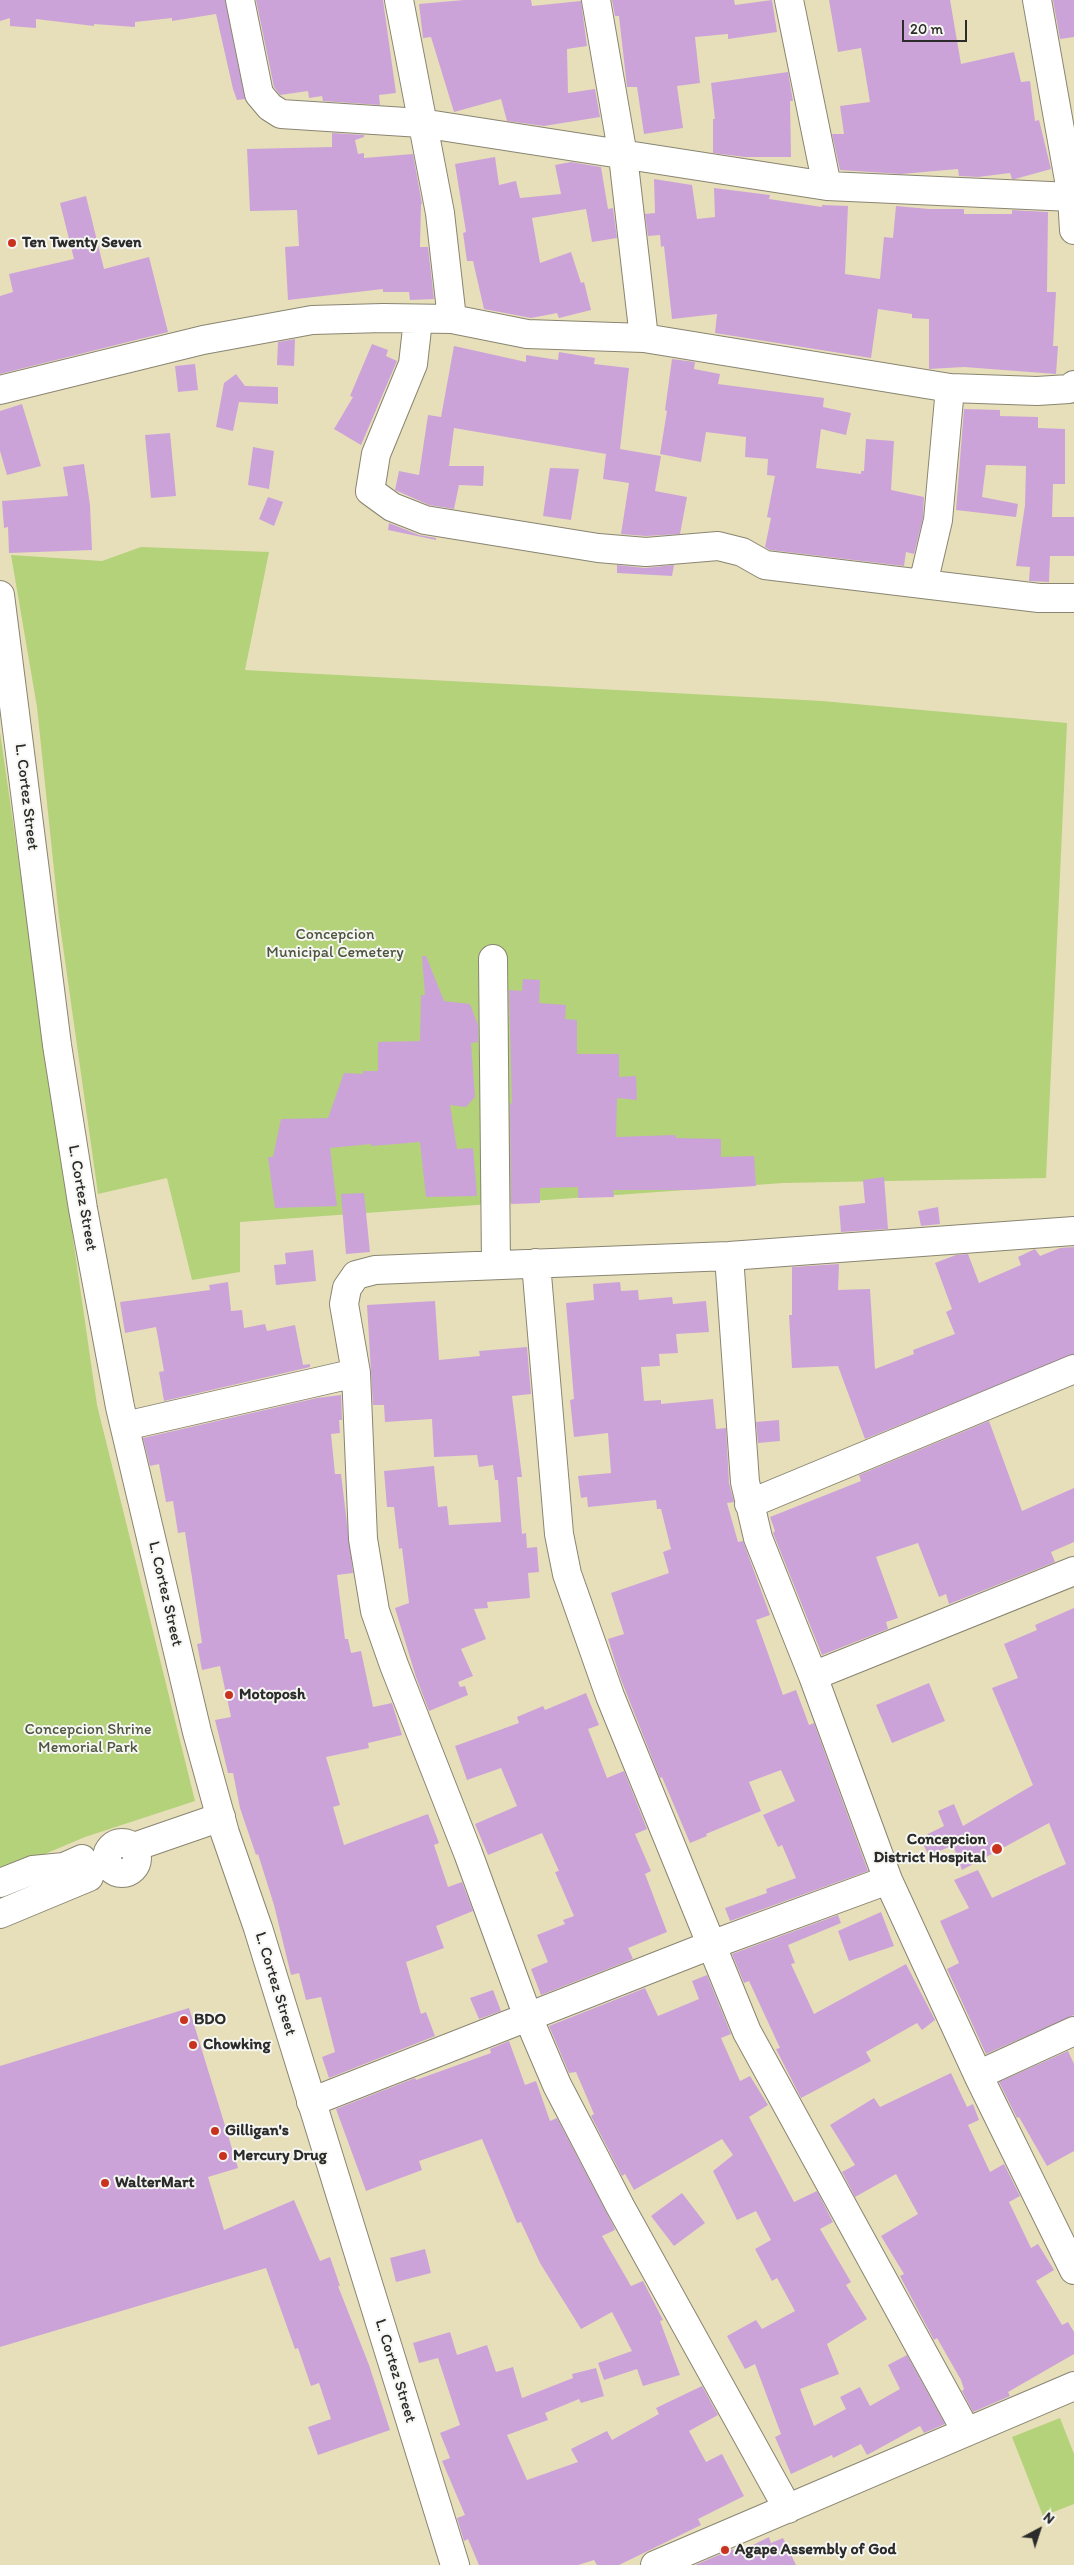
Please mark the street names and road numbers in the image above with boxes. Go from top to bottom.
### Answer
street label: L. Cortez Street [10,743,42,851]
street label: L. Cortez Street [63,1143,101,1253]
street label: L. Cortez Street [144,1540,186,1648]
street label: L. Cortez Street [250,1930,300,2038]
street label: L. Cortez Street [370,2317,420,2425]

